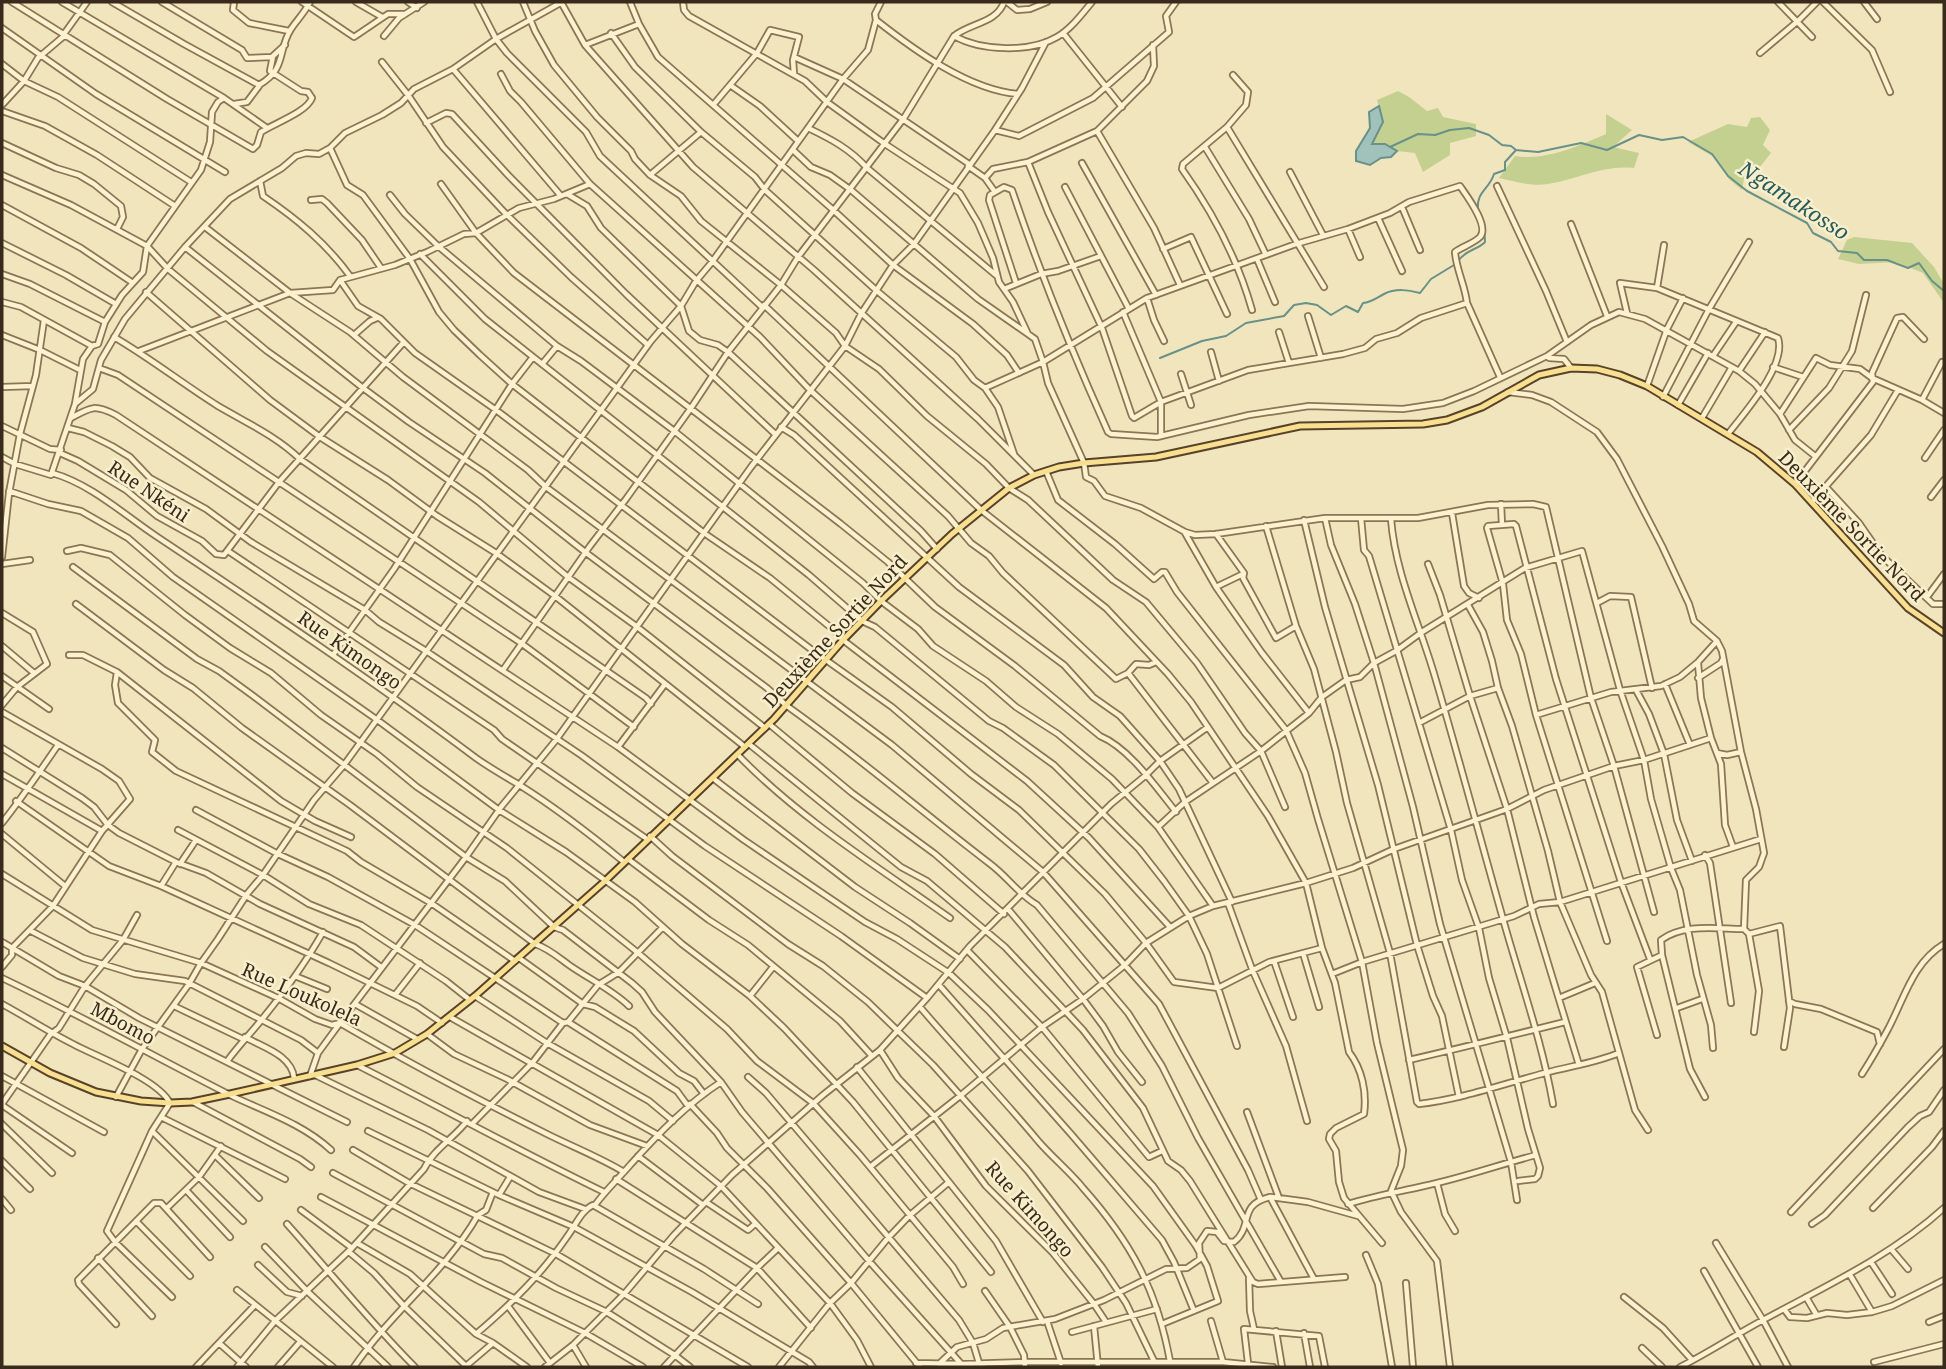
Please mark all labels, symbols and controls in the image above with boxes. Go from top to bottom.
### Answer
water label: Ngamakosso [1733,154,1855,246]
street label: Deuxième Sortie Nord [1773,445,1931,607]
street label: Rue Nkéni [103,454,195,528]
street label: Deuxième Sortie Nord [757,549,913,713]
street label: Rue Kimongo [293,605,407,695]
street label: Rue Loukolela [238,956,366,1032]
street label: Mbomo [86,995,160,1051]
street label: Rue Kimongo [980,1155,1080,1263]

